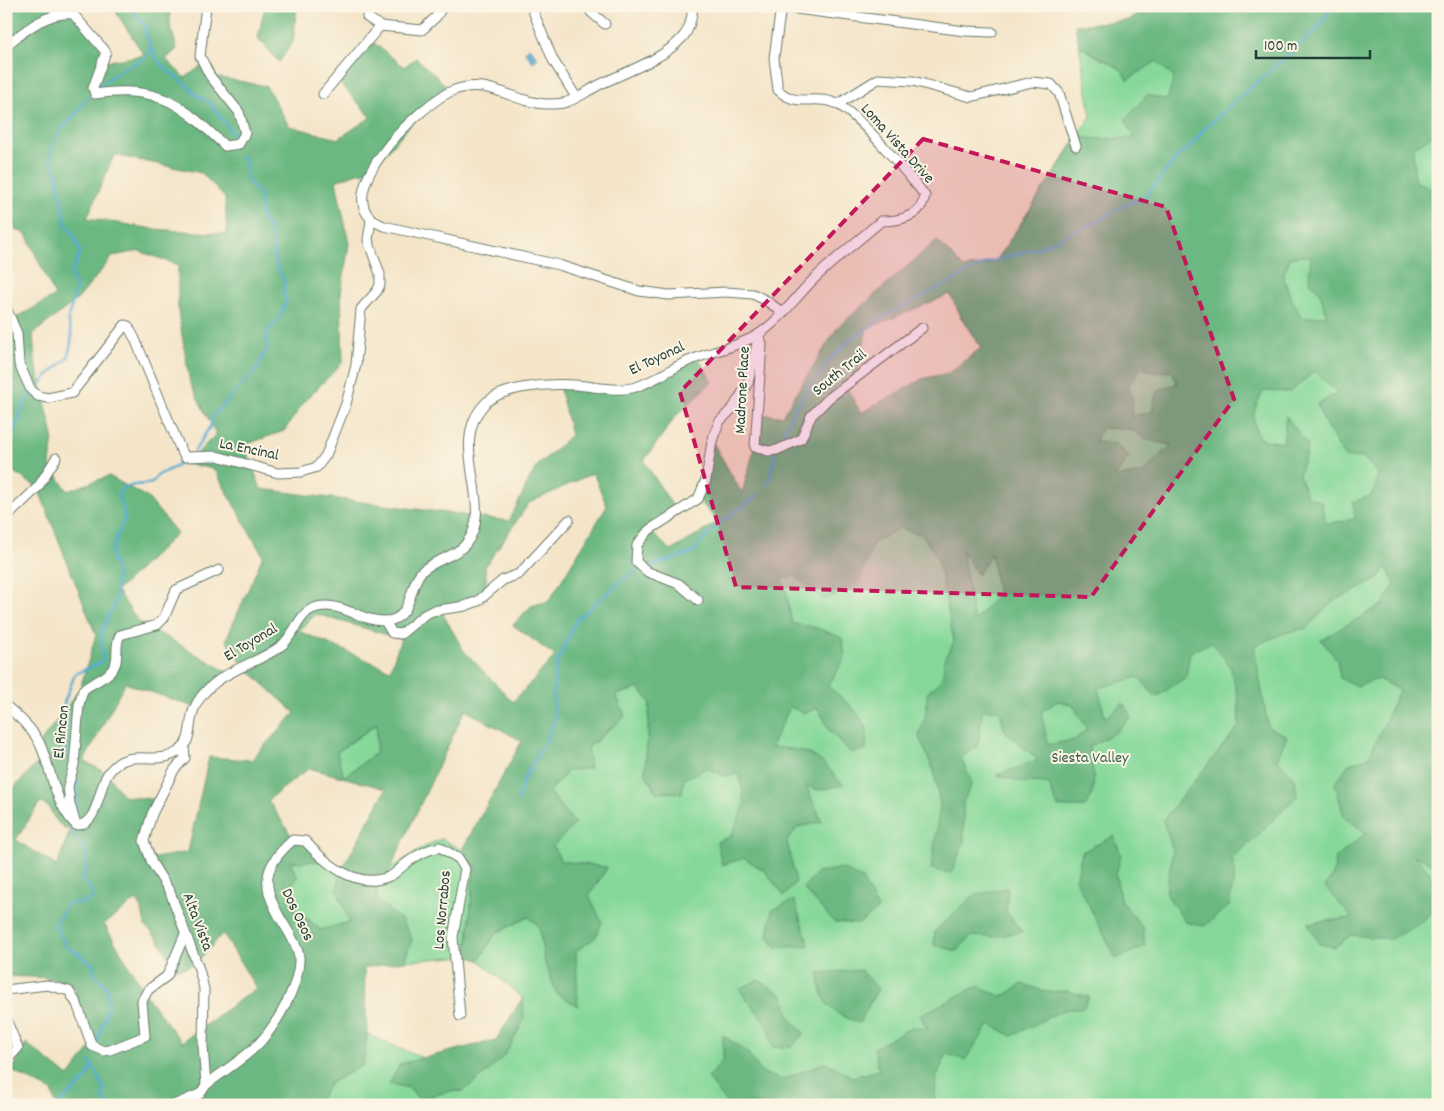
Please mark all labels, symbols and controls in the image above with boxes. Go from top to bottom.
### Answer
scale bar [1256,28,1370,60]
text: 100 m [1264,36,1297,58]
street label: Loma Vista Drive [855,99,939,189]
street label: El Toyonal [625,336,689,382]
street label: South Trail [808,344,872,402]
street label: Madrone Place [729,346,757,434]
street label: La Encinal [217,432,281,468]
street label: El Toyonal [220,618,282,668]
street label: El Rincon [48,704,76,760]
park label: Siesta Valley [1051,747,1129,770]
street label: Los Norrabos [428,869,458,950]
street label: Dos Osos [275,885,319,945]
street label: Alta Vista [175,890,219,955]

